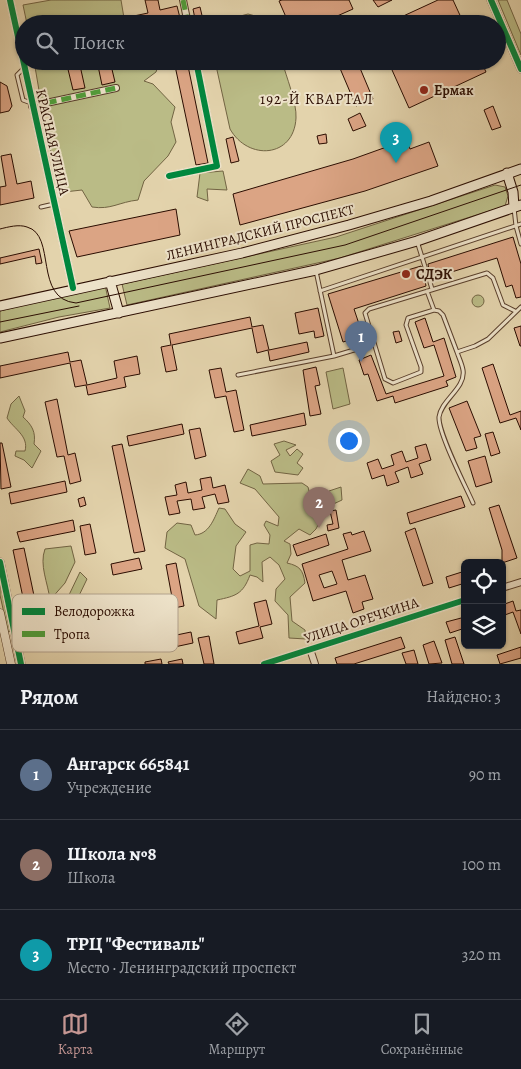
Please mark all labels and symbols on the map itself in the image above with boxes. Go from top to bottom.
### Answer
place label: Ермак [434,81,474,100]
marker: Ермак [418,84,430,96]
street label: КРАСНАЯ УЛИЦА [31,87,74,198]
district label: 192-Й КВАРТАЛ [260,89,374,109]
pin: 3 [380,122,412,163]
street label: ЛЕНИНГРАДСКИЙ ПРОСПЕКТ [164,200,356,265]
place label: СДЭК [416,265,453,284]
marker: СДЭК [400,268,412,280]
pin: 1 [345,321,377,362]
your location [336,428,362,454]
pin: 2 [303,487,335,528]
street label: УЛИЦА ОРЕЧКИНА [301,593,422,648]
legend [12,594,178,652]
text: Велодорожка [54,602,135,621]
text: Тропа [54,625,91,644]

